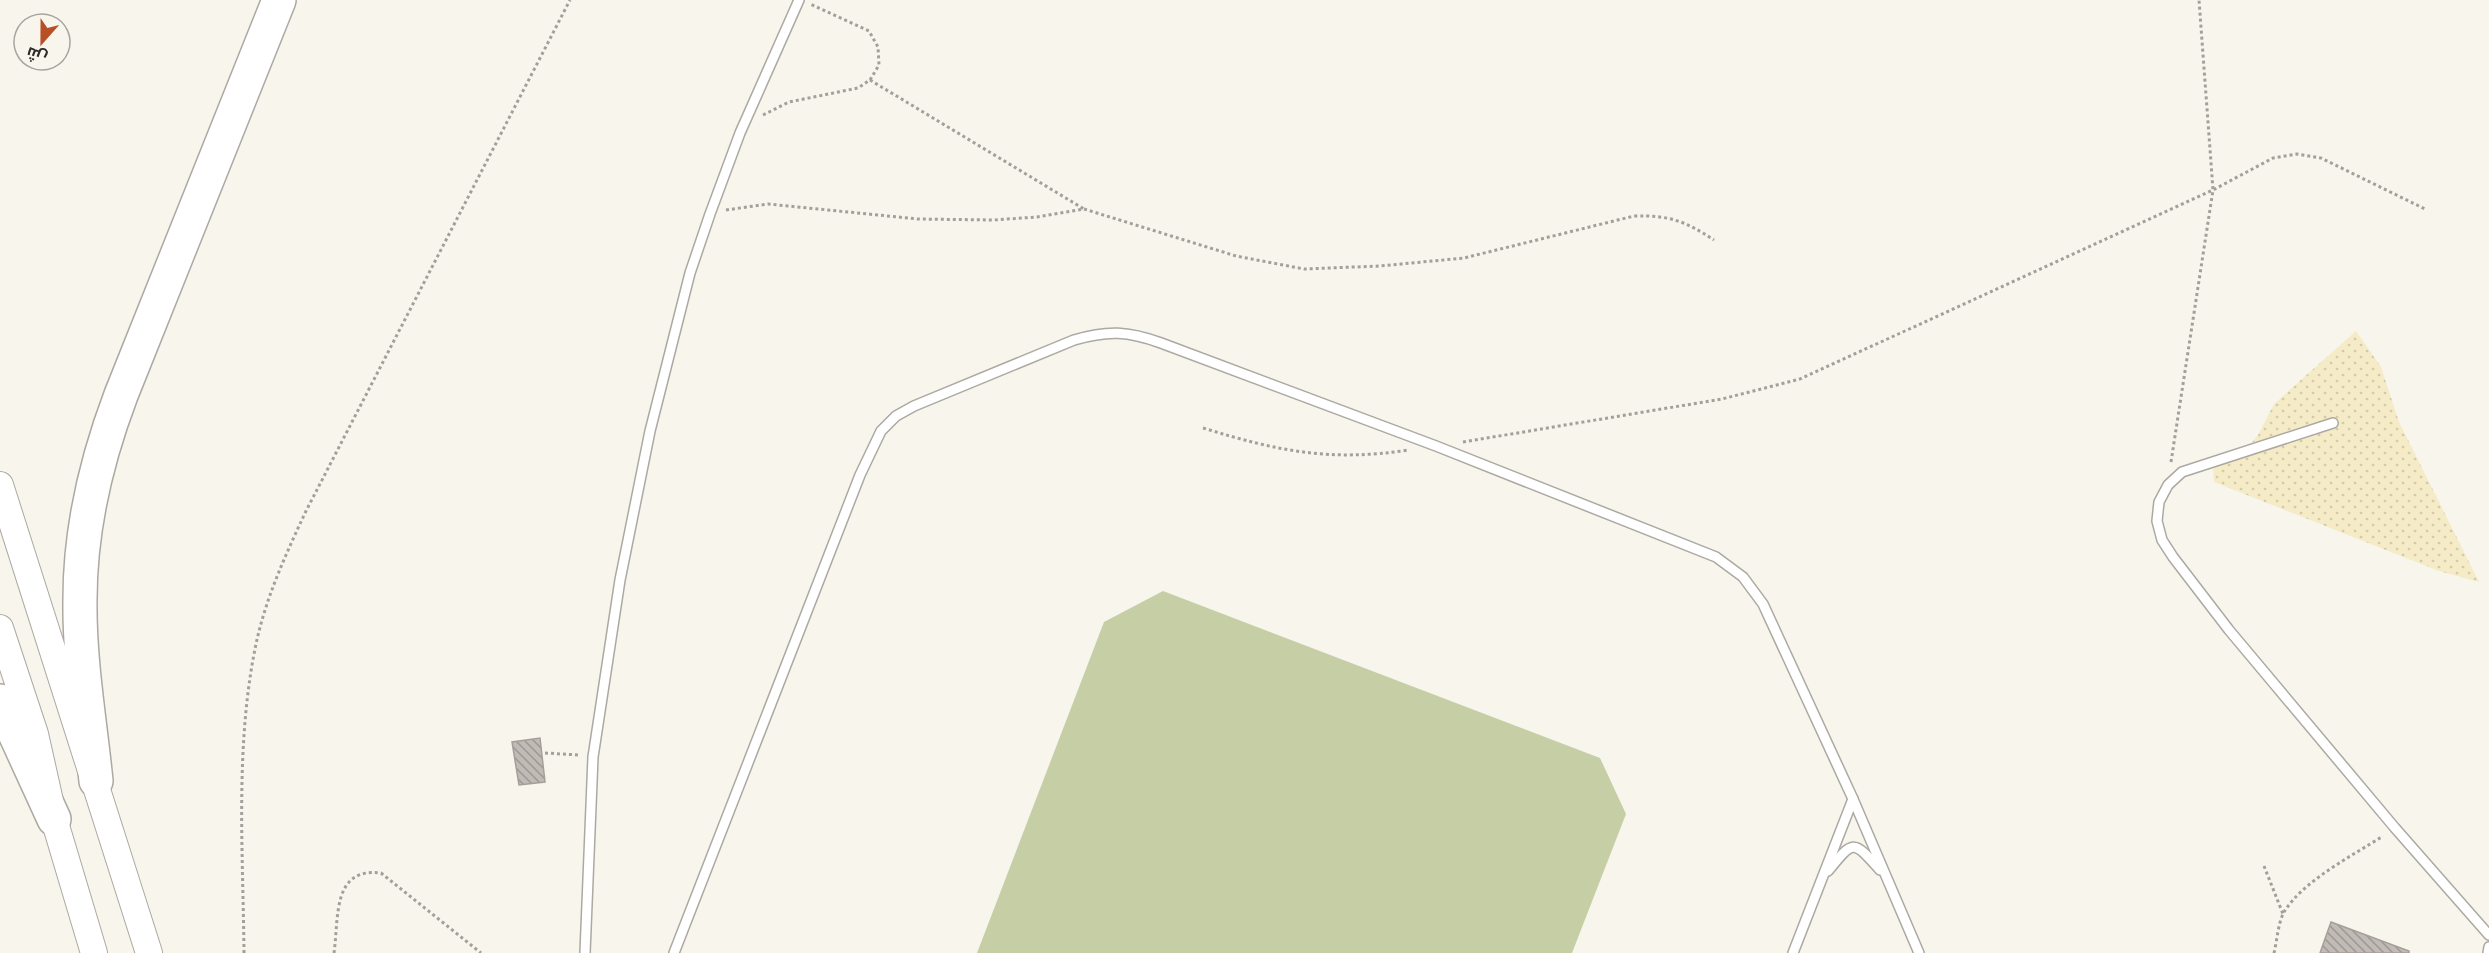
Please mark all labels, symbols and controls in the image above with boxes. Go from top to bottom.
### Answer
north arrow [12,12,72,72]
text: ش [24,43,50,68]

